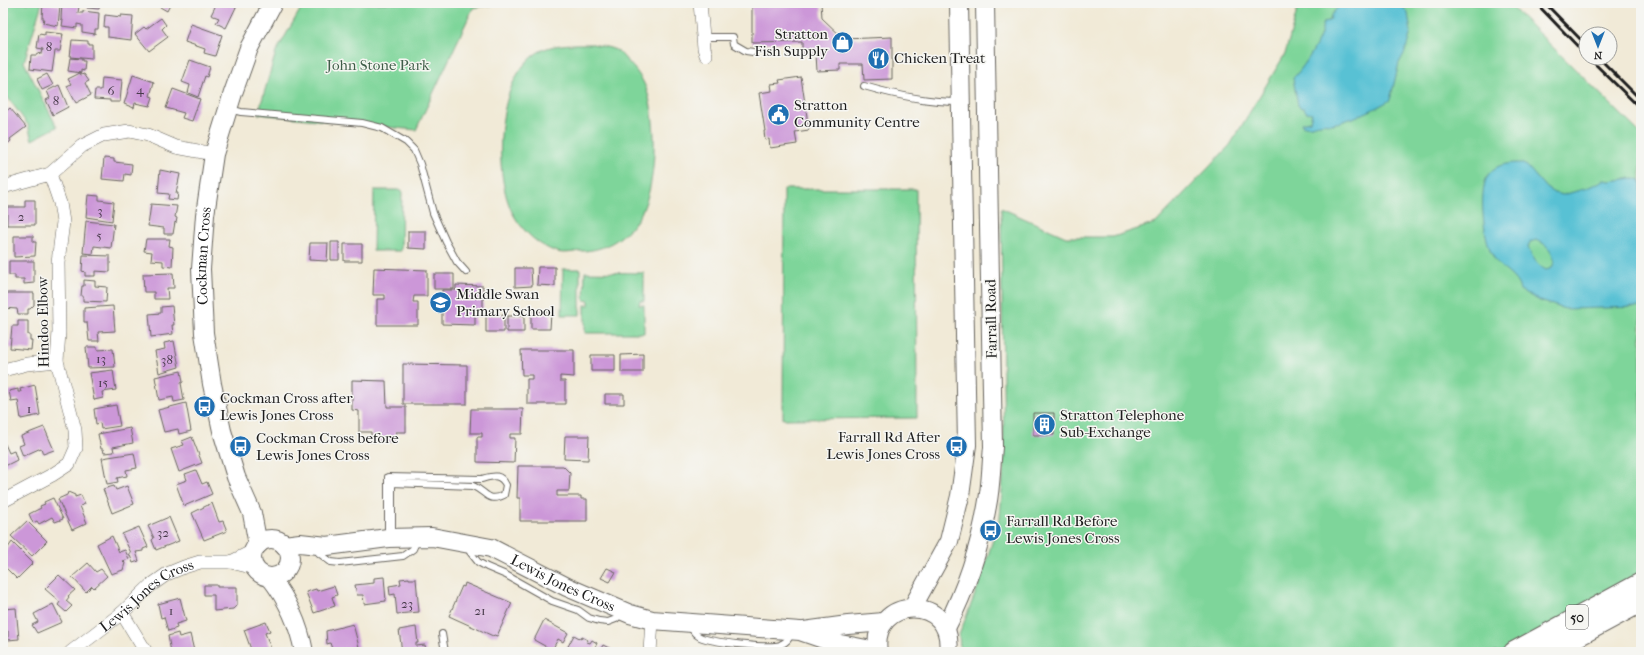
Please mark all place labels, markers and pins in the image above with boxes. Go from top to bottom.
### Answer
place label: Stratton Fish Supply [754,25,829,60]
shop icon: Stratton Fish Supply [830,30,856,56]
restaurant icon: Chicken Treat [866,45,892,71]
place label: Chicken Treat [894,49,986,67]
place label: Stratton Community Centre [794,96,920,131]
public building icon: Stratton Community Centre [765,101,791,127]
place label: Middle Swan Primary School [456,285,555,320]
school or university icon: Middle Swan Primary School [427,290,453,316]
place label: Cockman Cross after Lewis Jones Cross [220,389,353,424]
bus stop icon: Cockman Cross after Lewis Jones Cross [192,394,218,420]
place label: Stratton Telephone Sub-Exchange [1060,406,1185,441]
building icon: Stratton Telephone Sub-Exchange [1031,411,1057,437]
place label: Farrall Rd After Lewis Jones Cross [827,428,941,463]
place label: Cockman Cross before Lewis Jones Cross [256,429,399,464]
bus stop icon: Farrall Rd After Lewis Jones Cross [943,433,969,459]
bus stop icon: Cockman Cross before Lewis Jones Cross [228,434,254,460]
place label: Farrall Rd Before Lewis Jones Cross [1006,512,1120,547]
bus stop icon: Farrall Rd Before Lewis Jones Cross [978,517,1004,543]

